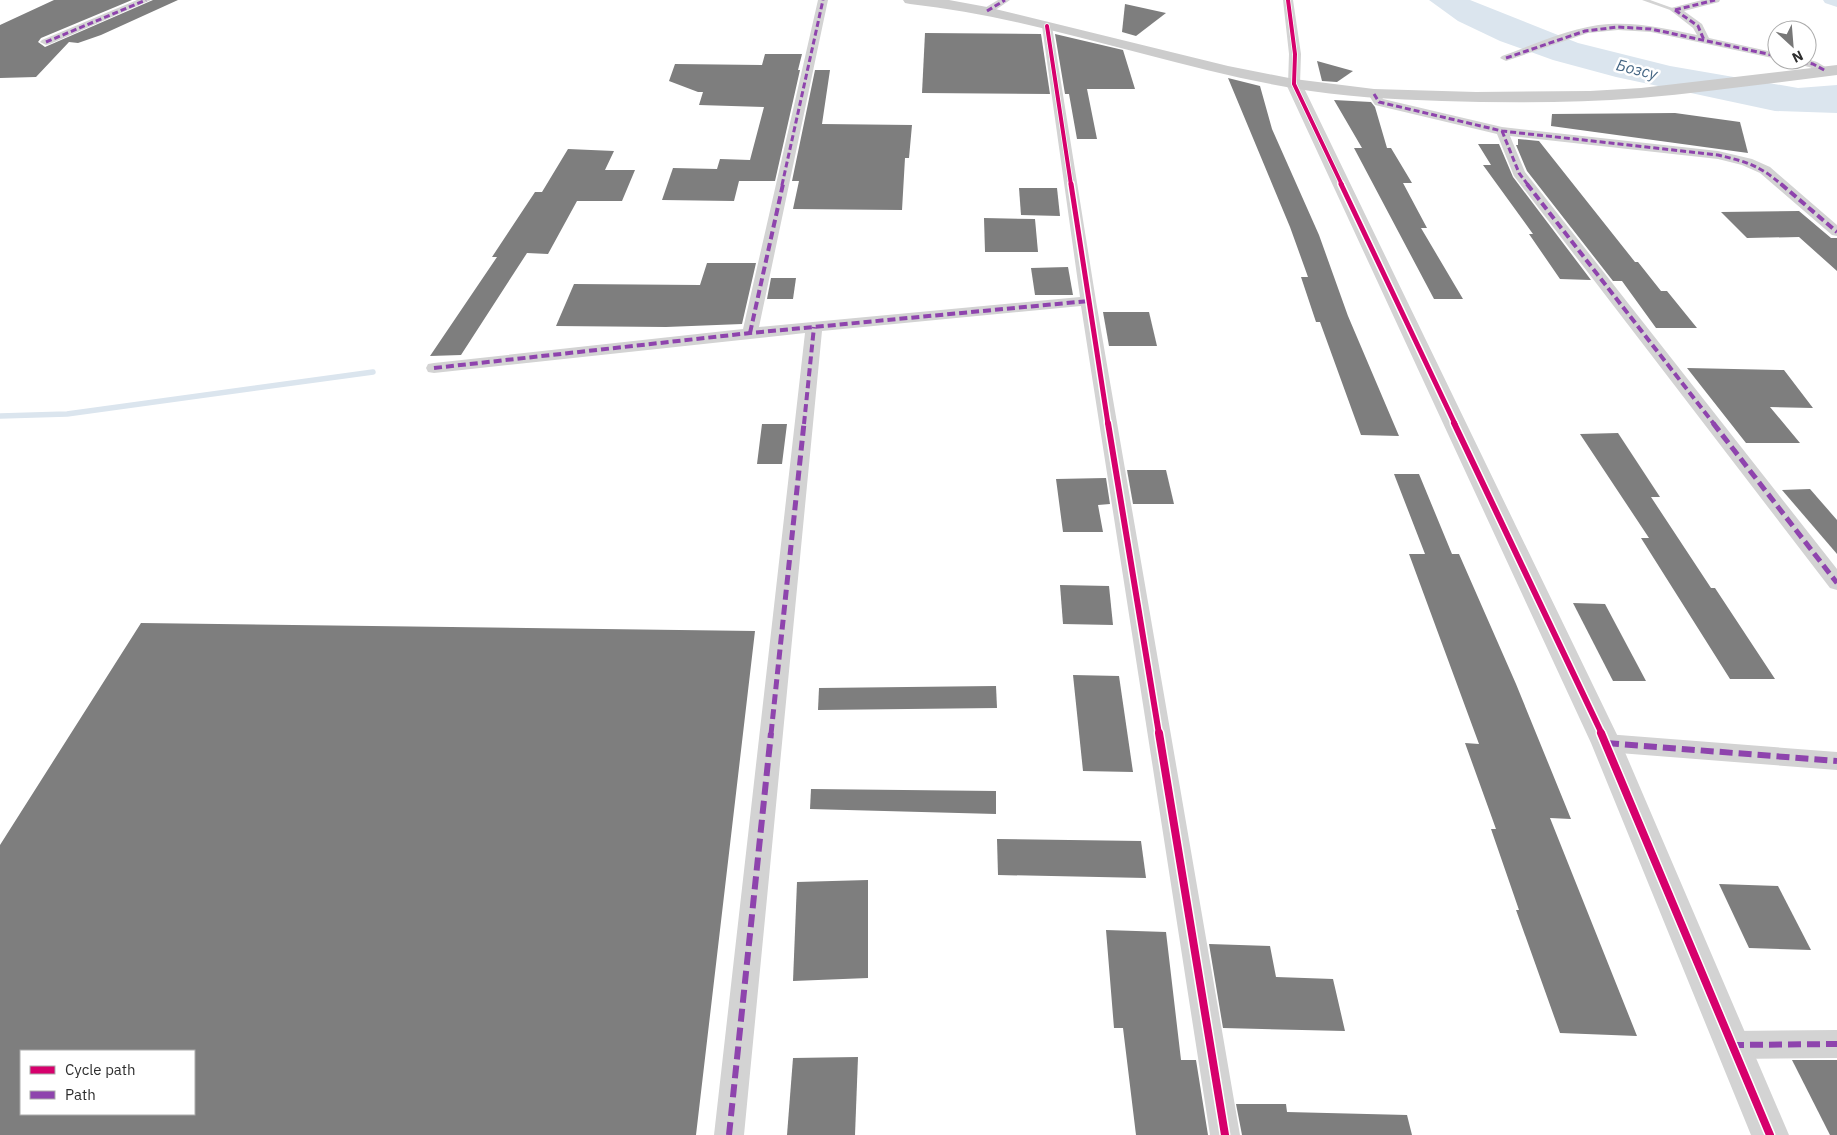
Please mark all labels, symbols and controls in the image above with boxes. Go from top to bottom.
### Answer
north arrow [1767,20,1817,70]
text: N [1789,46,1806,67]
water label: Бозсу [1614,54,1661,84]
legend [20,1050,195,1115]
text: Cycle path [65,1060,136,1079]
text: Path [65,1085,96,1104]

